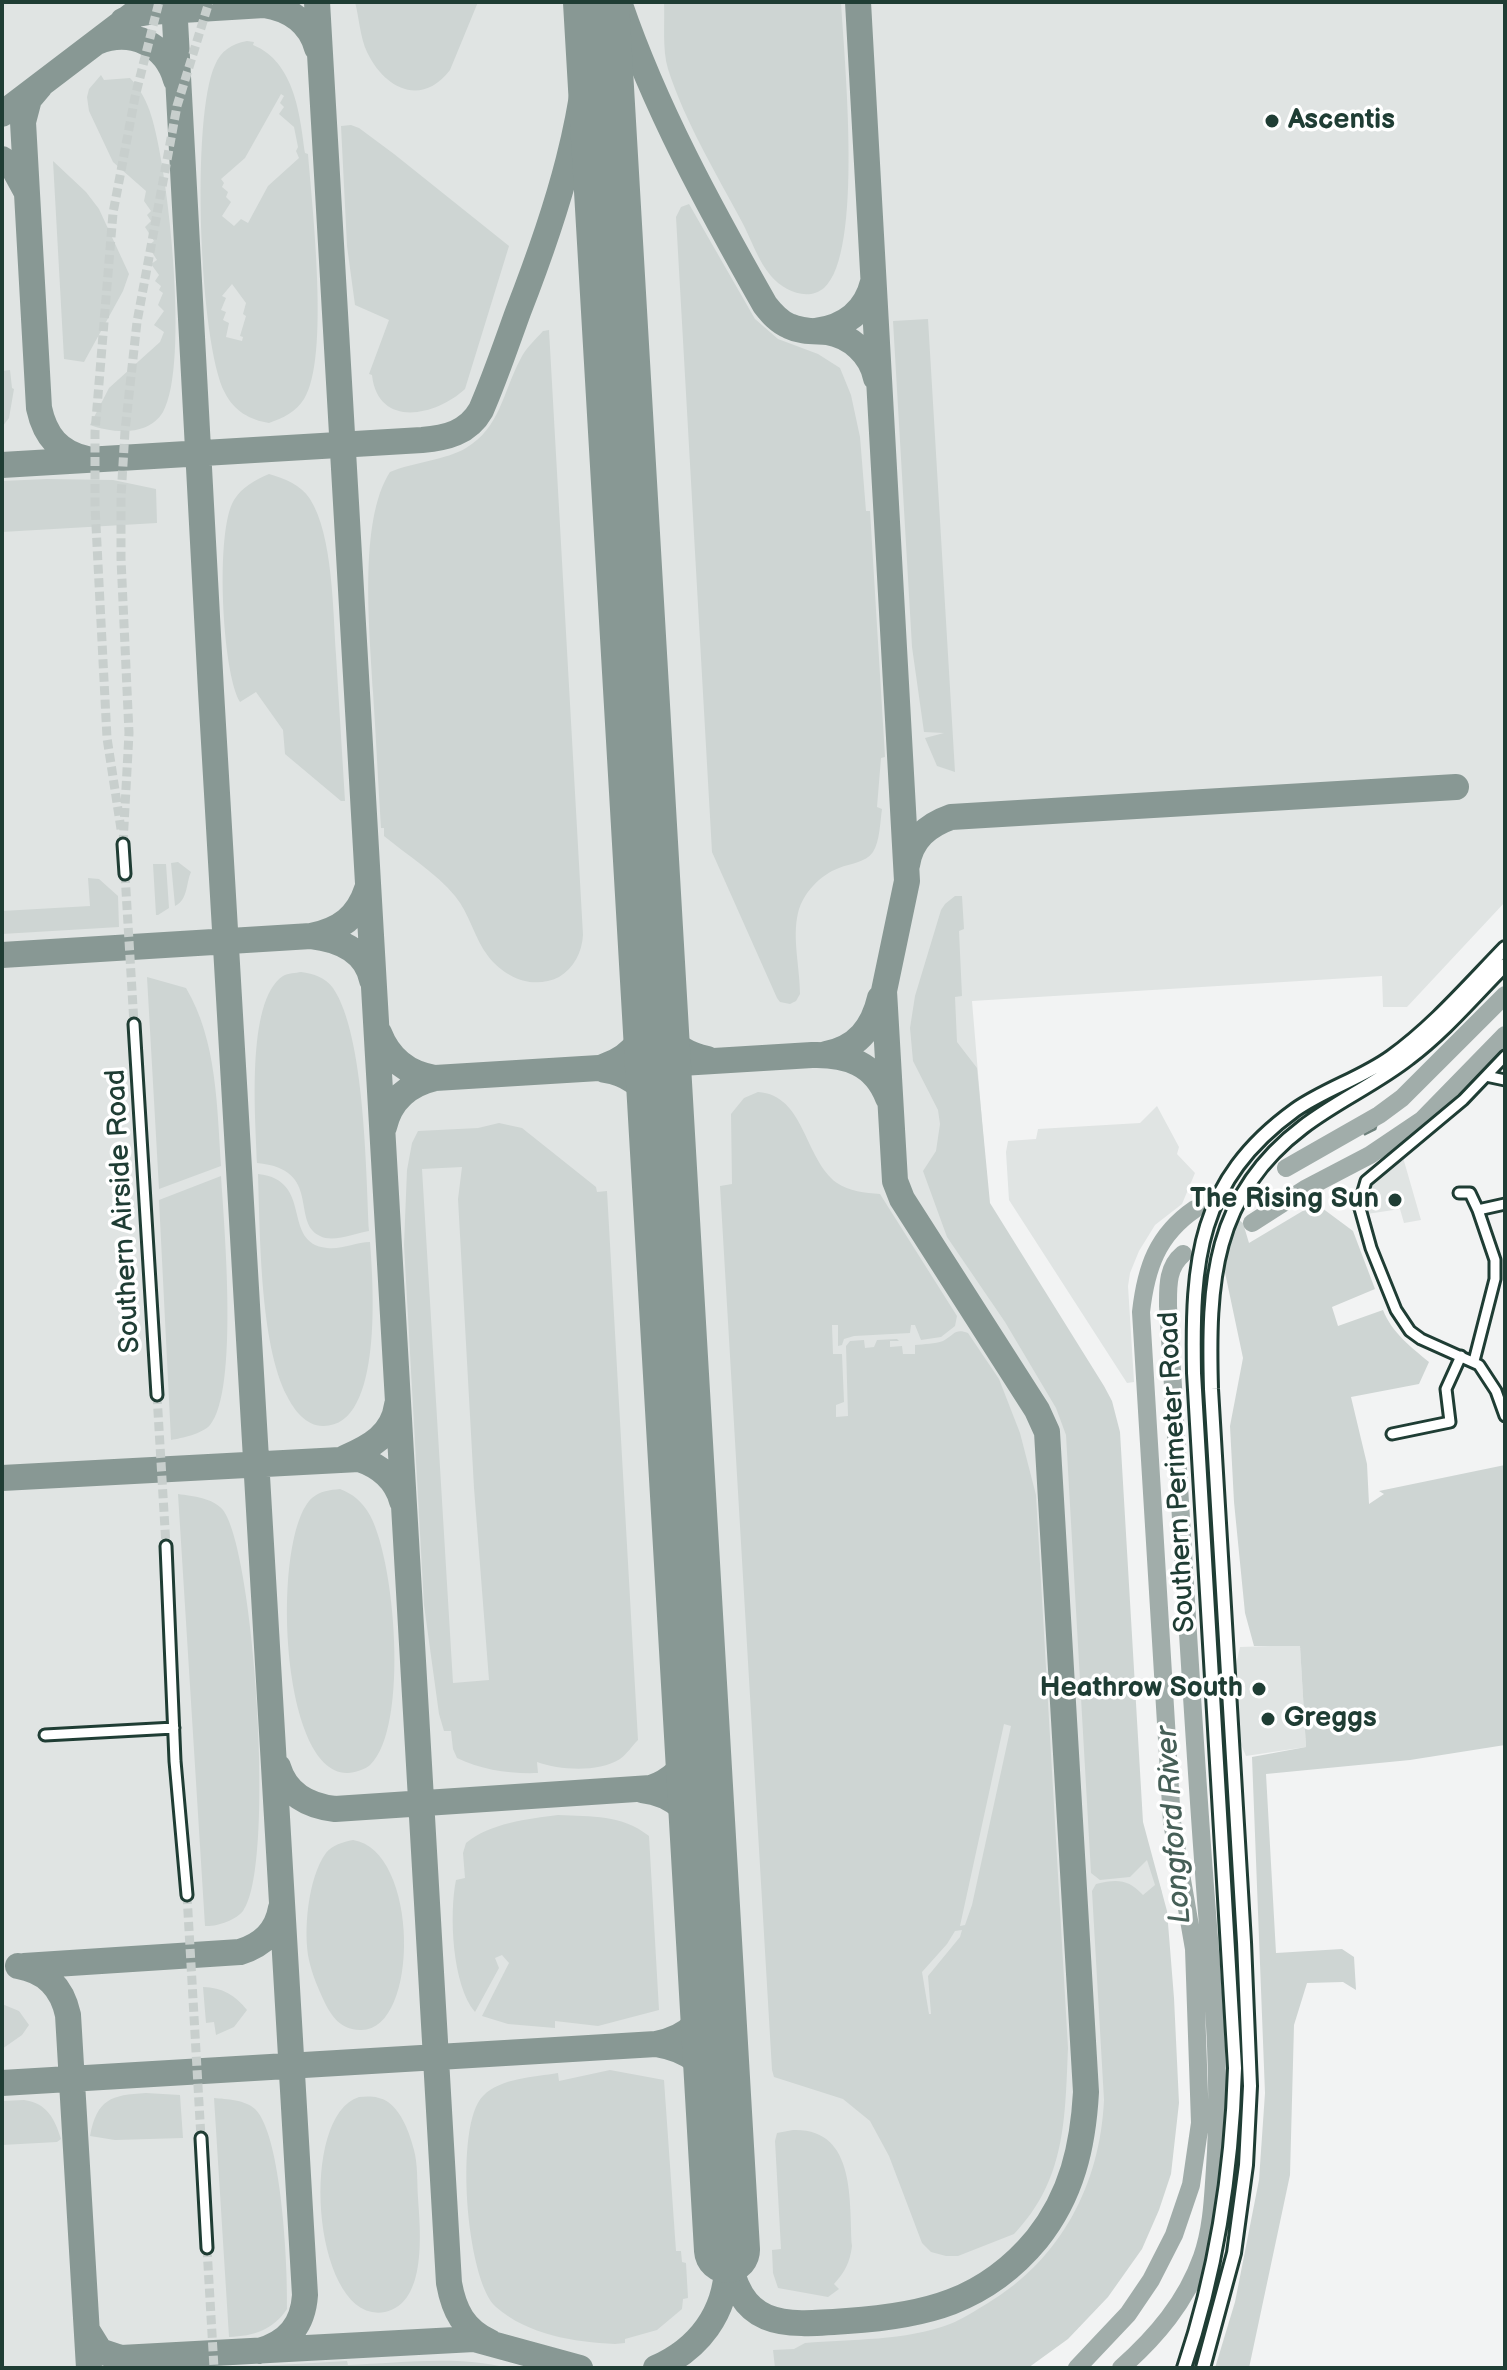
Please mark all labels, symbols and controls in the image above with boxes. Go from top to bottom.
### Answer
place label: Ascentis [1288,104,1395,138]
marker: Ascentis [1263,112,1281,130]
street label: Southern Airside Road [100,1068,148,1354]
place label: The Rising Sun [1190,1183,1379,1217]
marker: The Rising Sun [1386,1191,1404,1209]
street label: Southern Perimeter Road [1153,1311,1203,1633]
place label: Heathrow South [1040,1672,1243,1706]
marker: Heathrow South [1250,1680,1268,1698]
place label: Greggs [1284,1702,1377,1736]
marker: Greggs [1259,1710,1277,1728]
water label: Longford River [1150,1725,1200,1925]

